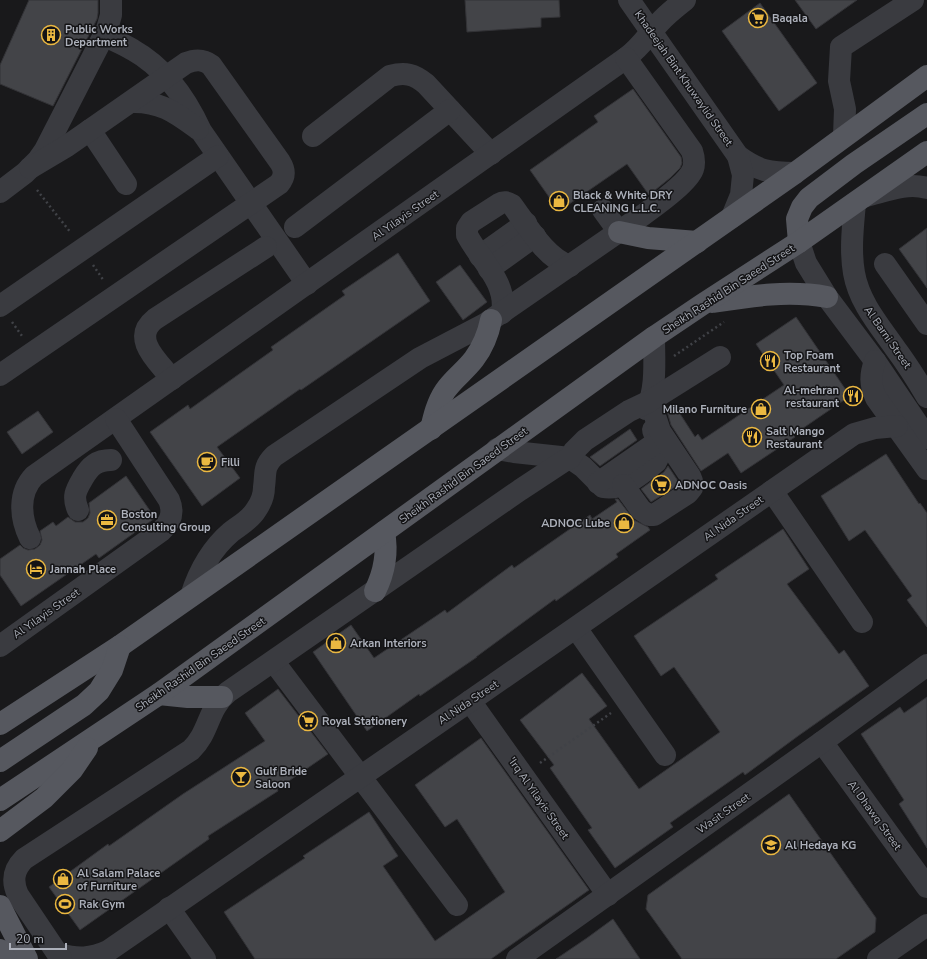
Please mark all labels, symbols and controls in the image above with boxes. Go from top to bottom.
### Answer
street label: Khadeejah Bint Khuwaylid Street [631,7,736,149]
supermarket icon: Baqala [747,7,769,29]
place label: Baqala [772,11,808,26]
place label: Public Works Department [65,22,133,50]
building icon: Public Works Department [40,24,62,46]
street label: Al Yilayis Street [369,187,442,244]
place label: Black & White DRY CLEANING L.L.C. [573,188,674,216]
shop icon: Black & White DRY CLEANING L.L.C. [548,190,570,212]
street label: Sheikh Rashid Bin Saeed Street [659,241,798,338]
street label: Al Barni Street [861,303,915,372]
place label: Top Foam Restaurant [784,348,841,376]
restaurant icon: Top Foam Restaurant [759,350,781,372]
place label: Al-mehran restaurant [784,383,840,411]
restaurant icon: Al-mehran restaurant [842,385,864,407]
shop icon: Milano Furniture [750,398,772,420]
place label: Milano Furniture [663,402,747,417]
street label: Sheikh Rashid Bin Saeed Street [396,424,531,527]
place label: Salt Mango Restaurant [766,424,825,452]
restaurant icon: Salt Mango Restaurant [741,426,763,448]
cafe icon: Filli [196,451,218,473]
place label: Filli [221,455,240,470]
supermarket icon: ADNOC Oasis [650,474,672,496]
place label: ADNOC Oasis [675,478,747,493]
street label: Al Nida Street [700,492,766,545]
place label: Boston Consulting Group [121,507,211,535]
office icon: Boston Consulting Group [96,509,118,531]
shop icon: ADNOC Lube [613,512,635,534]
place label: ADNOC Lube [541,516,610,531]
hotel icon: Jannah Place [25,558,47,580]
place label: Jannah Place [49,562,116,577]
street label: Al Yilayis Street [10,585,83,642]
street label: Sheikh Rashid Bin Saeed Street [132,614,268,715]
shop icon: Arkan Interiors [325,632,347,654]
place label: Arkan Interiors [350,636,427,651]
street label: Al Nida Street [435,677,502,728]
supermarket icon: Royal Stationery [297,710,319,732]
place label: Royal Stationery [322,714,407,729]
street label: 'Irq Al Yilayis Street [505,754,573,842]
place label: Gulf Bride Saloon [255,764,307,792]
bar icon: Gulf Bride Saloon [230,766,252,788]
street label: Al Dhawq Street [844,777,905,853]
street label: Wasit Street [694,789,753,837]
school or university icon: Al Hedaya KG [760,834,782,856]
place label: Al Hedaya KG [785,838,856,853]
place label: Al Salam Palace of Furniture [77,866,160,894]
shop icon: Al Salam Palace of Furniture [52,868,74,890]
sports icon: Rak Gym [54,893,76,915]
place label: Rak Gym [79,897,125,912]
scale bar [10,925,66,951]
text: 20 m [16,931,44,947]

